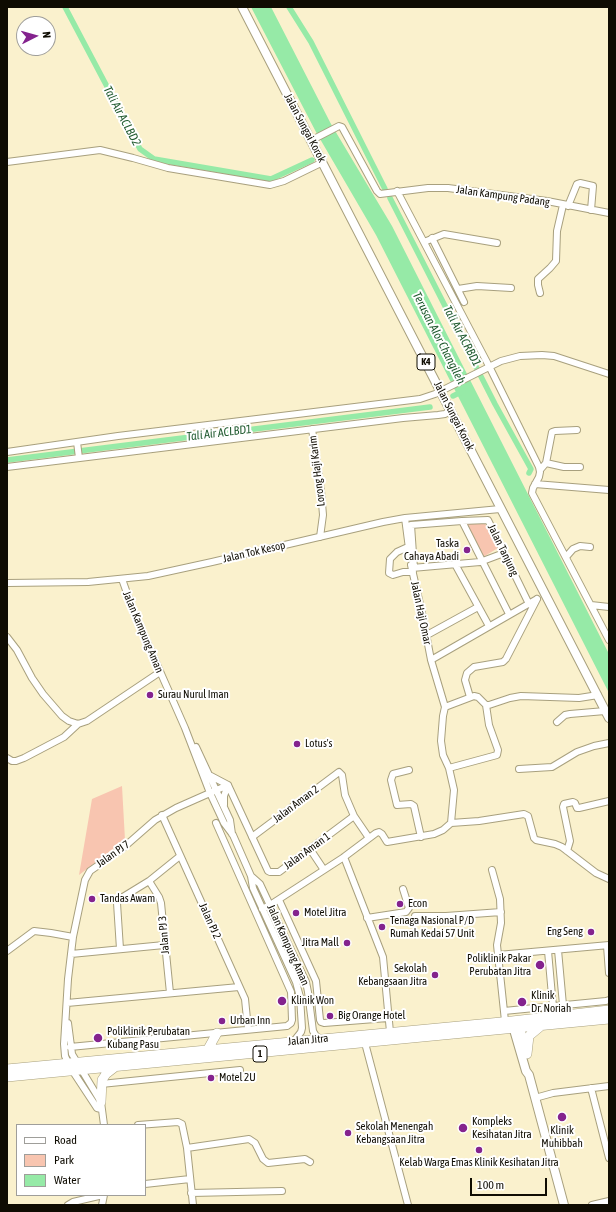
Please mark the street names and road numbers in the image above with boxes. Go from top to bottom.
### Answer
street label: Jalan Sungai Korok [281,91,329,165]
street label: Jalan Kampung Padang [455,183,551,209]
road number: K4 [417,354,435,370]
street label: Jalan Sungai Korok [431,379,477,453]
street label: Lorong Haji Karim [306,435,328,507]
street label: Jalan Tanjung [485,522,521,578]
street label: Jalan Tok Kesop [222,538,286,566]
street label: Jalan Haji Omar [408,580,434,646]
street label: Jalan Kampung Aman [120,589,166,675]
street label: Jalan Aman 2 [270,782,322,826]
street label: Jalan Aman 1 [281,830,333,872]
street label: Jalan PJ 7 [94,838,132,870]
street label: Jalan PJ 2 [196,901,224,941]
street label: Jalan Kampung Aman [264,902,312,988]
street label: Jalan PJ 3 [156,915,172,955]
street label: Jalan Jitra [287,1032,329,1048]
road number: 1 [253,1046,267,1062]

